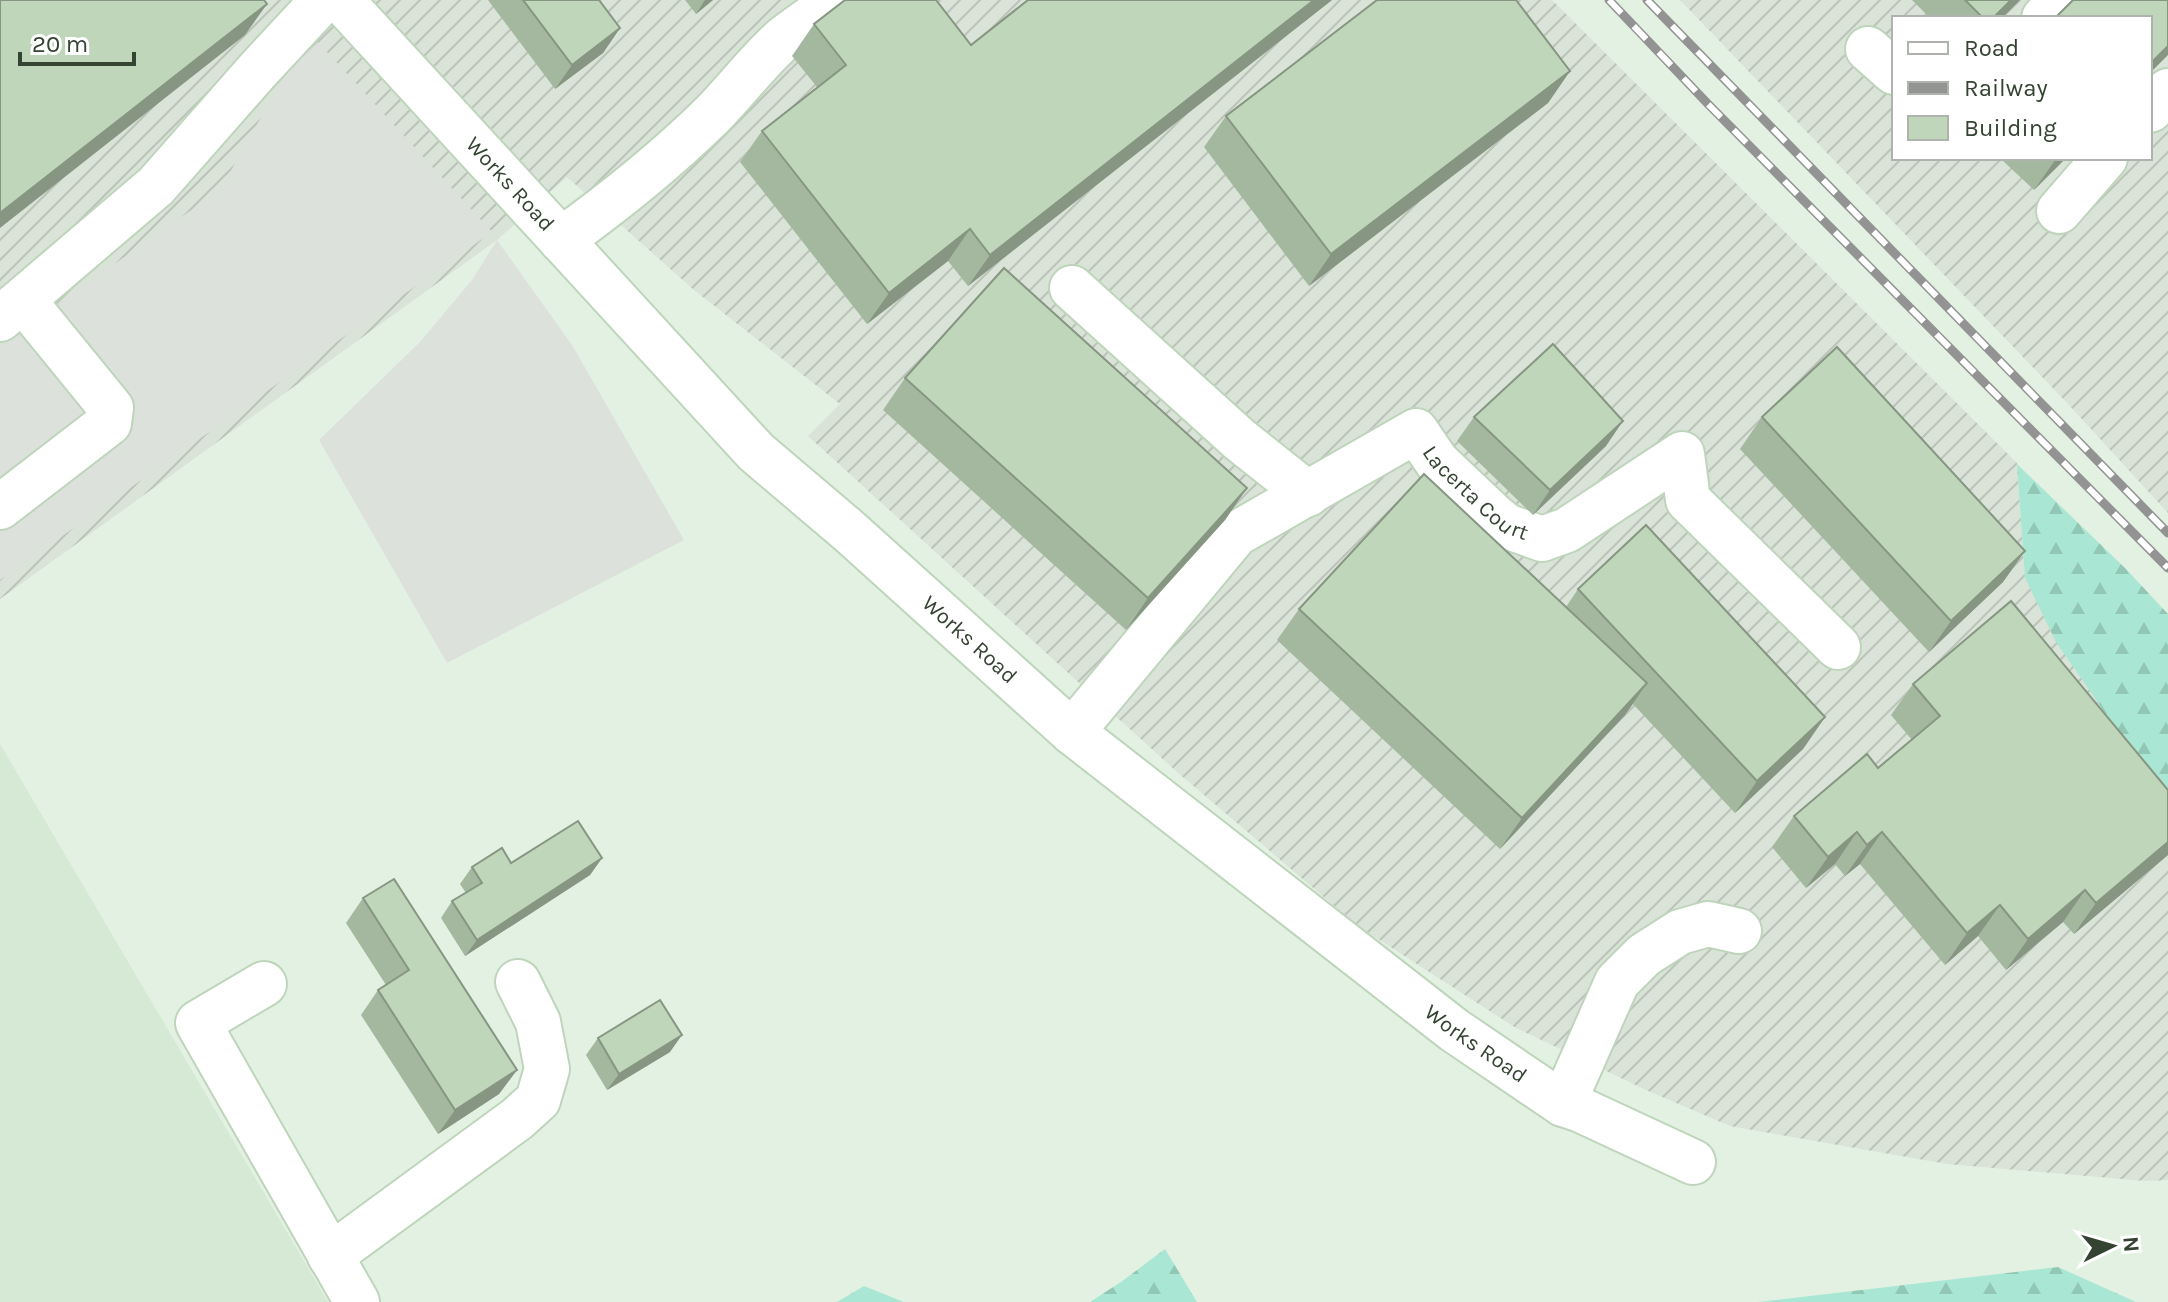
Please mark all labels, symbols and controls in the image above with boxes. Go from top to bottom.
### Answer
scale bar [20,16,134,66]
legend [1892,16,2152,160]
text: 20 m [32,30,88,58]
text: Road [1964,34,2019,62]
text: Railway [1964,74,2048,102]
text: Building [1964,114,2057,142]
street label: Works Road [460,132,560,237]
street label: Lacerta Court [1417,441,1532,546]
street label: Works Road [917,590,1022,689]
street label: Works Road [1419,999,1532,1089]
north arrow [2072,1206,2152,1286]
text: N [2117,1235,2145,1253]

